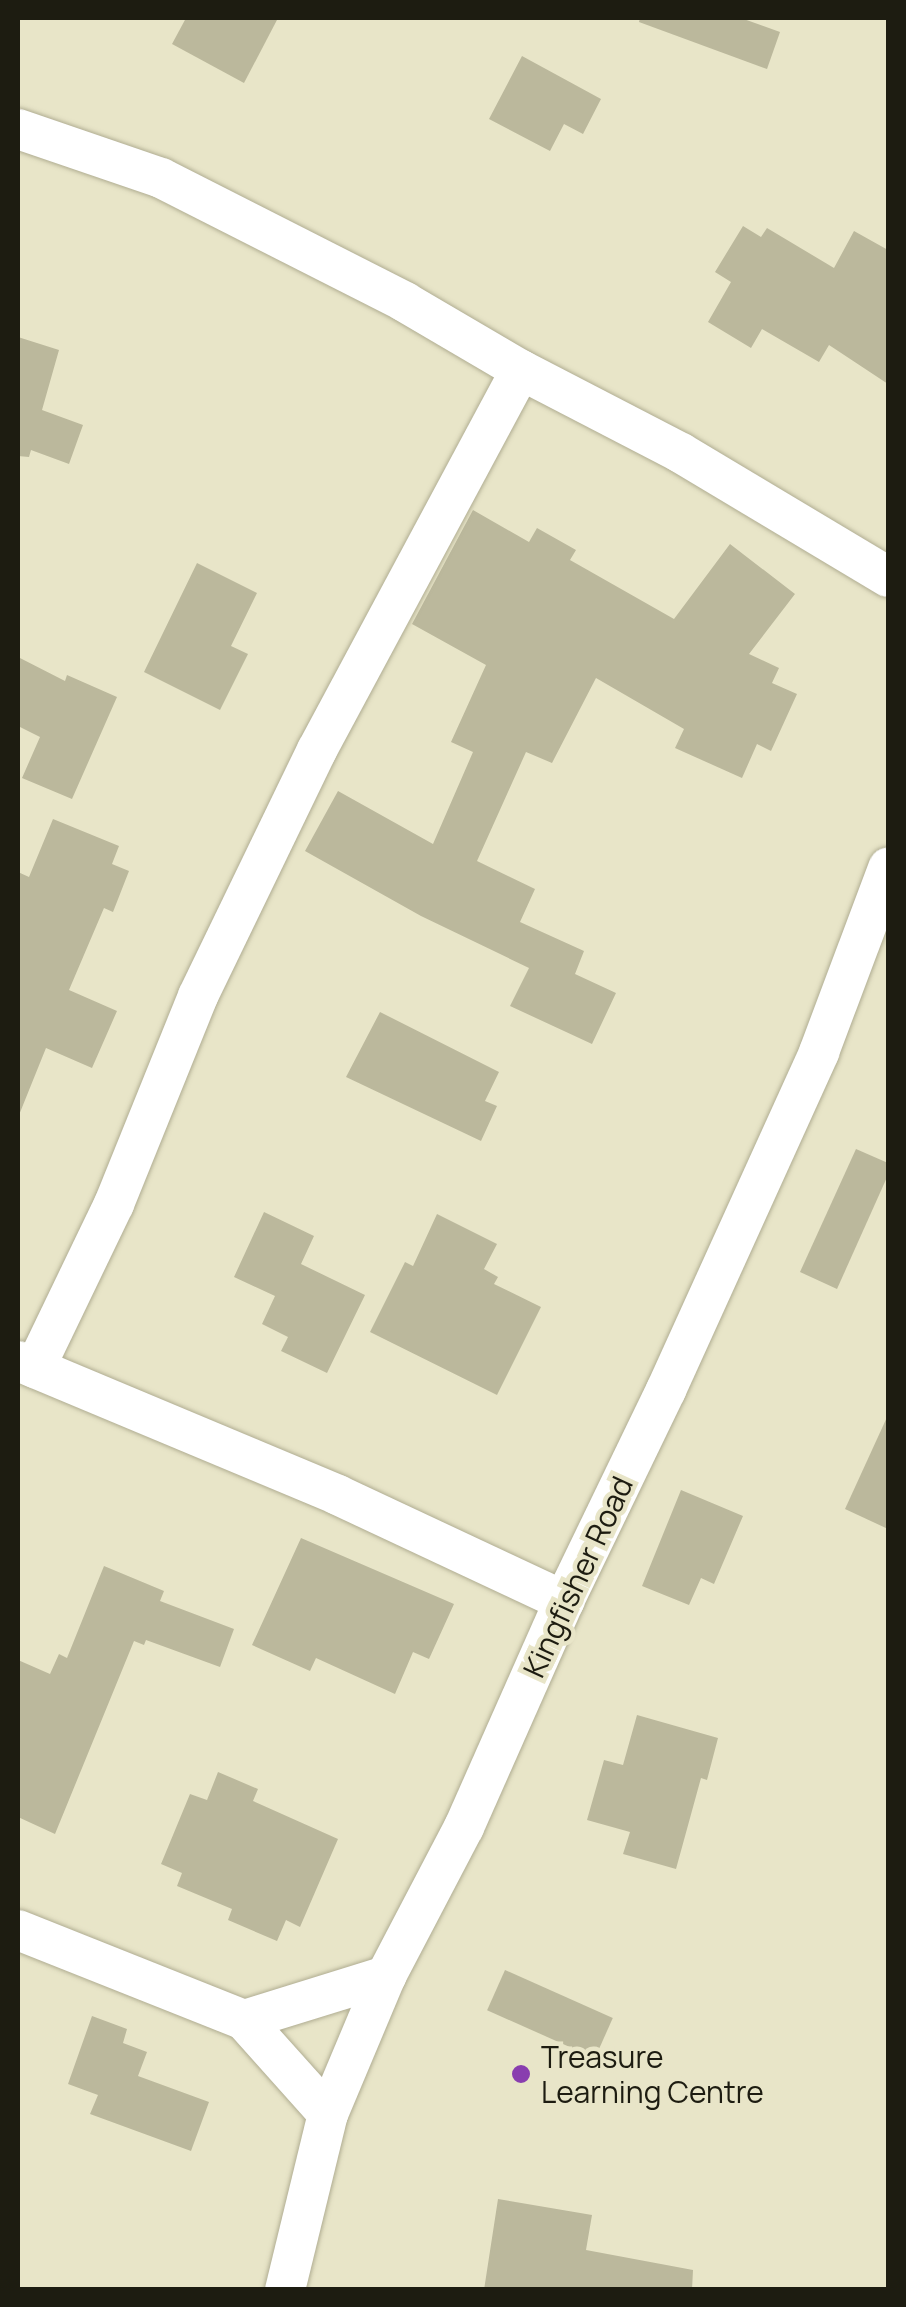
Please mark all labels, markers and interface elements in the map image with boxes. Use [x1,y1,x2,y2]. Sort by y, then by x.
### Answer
street label: Kingfisher Road [516,1471,640,1683]
place label: Treasure Learning Centre [541,2039,764,2110]
marker: Treasure Learning Centre [510,2063,532,2085]

